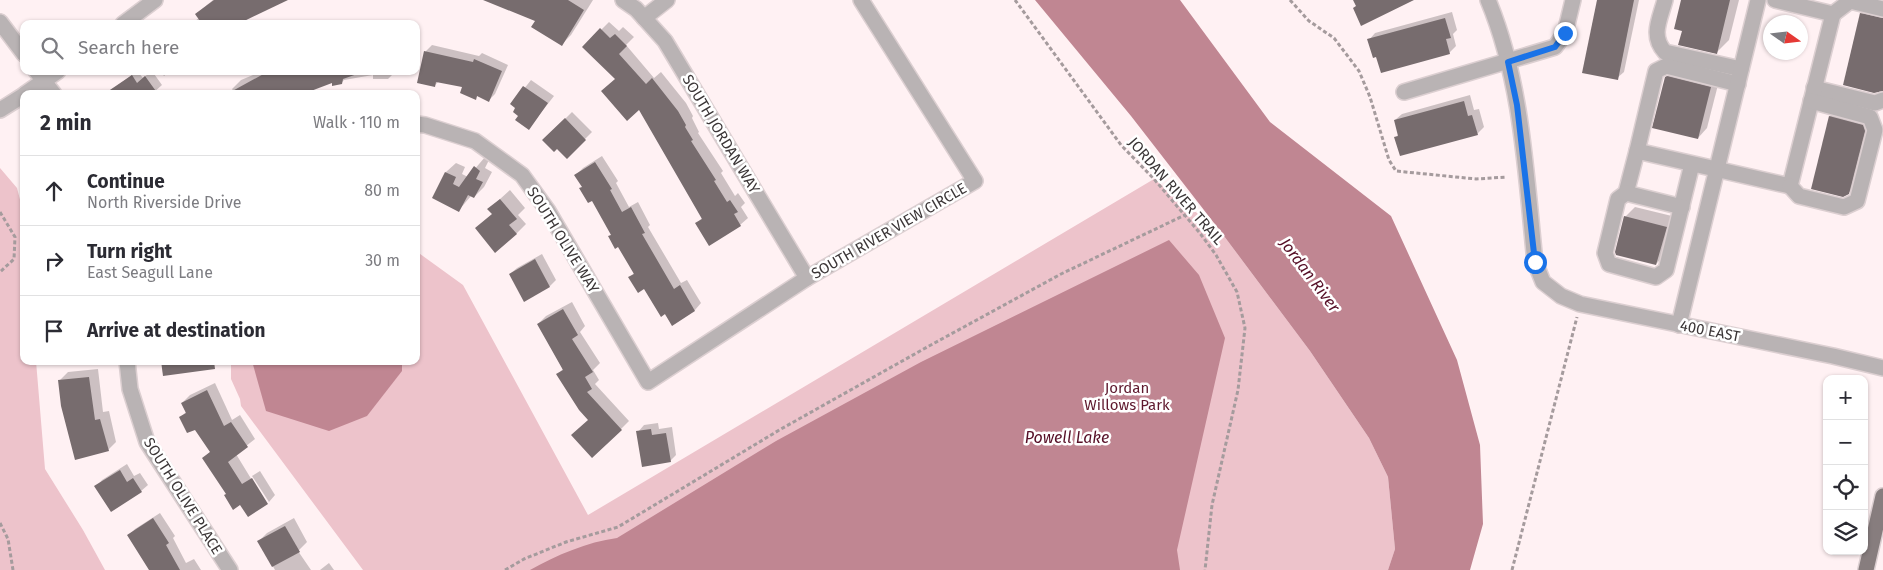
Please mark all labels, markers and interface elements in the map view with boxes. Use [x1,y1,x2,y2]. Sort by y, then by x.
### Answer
north arrow [1763,15,1808,60]
search box [20,20,420,75]
route end [1554,22,1577,45]
icon: search [38,34,66,62]
text: Search here [78,36,179,59]
street label: SOUTH JORDAN WAY [678,71,764,197]
text: 2 min [40,110,92,136]
text: Walk · 110 m [313,113,400,132]
street label: JORDAN RIVER TRAIL [1124,134,1228,249]
text: Continue [87,170,165,193]
icon: ahead [40,177,68,205]
street label: SOUTH RIVER VIEW CIRCLE [808,179,970,283]
text: 80 m [364,181,400,200]
street label: SOUTH OLIVE WAY [523,184,603,297]
text: North Riverside Drive [87,193,242,212]
water label: Jordan River [1275,233,1345,316]
text: Turn right [87,240,172,263]
icon: right [40,247,68,275]
text: 30 m [365,251,400,270]
route start [1524,251,1547,274]
text: East Seagull Lane [87,263,213,282]
street label: 400 EAST [1678,316,1742,346]
icon: arrive [40,317,68,345]
text: Arrive at destination [87,319,266,342]
map controls [1823,375,1868,555]
button: + [1823,375,1868,420]
park label: Jordan Willows Park [1084,379,1170,414]
button: − [1823,420,1868,465]
water label: Powell Lake [1025,428,1109,447]
street label: SOUTH OLIVE PLACE [140,434,226,558]
button: locate [1823,465,1868,510]
button: layers [1823,510,1868,555]

